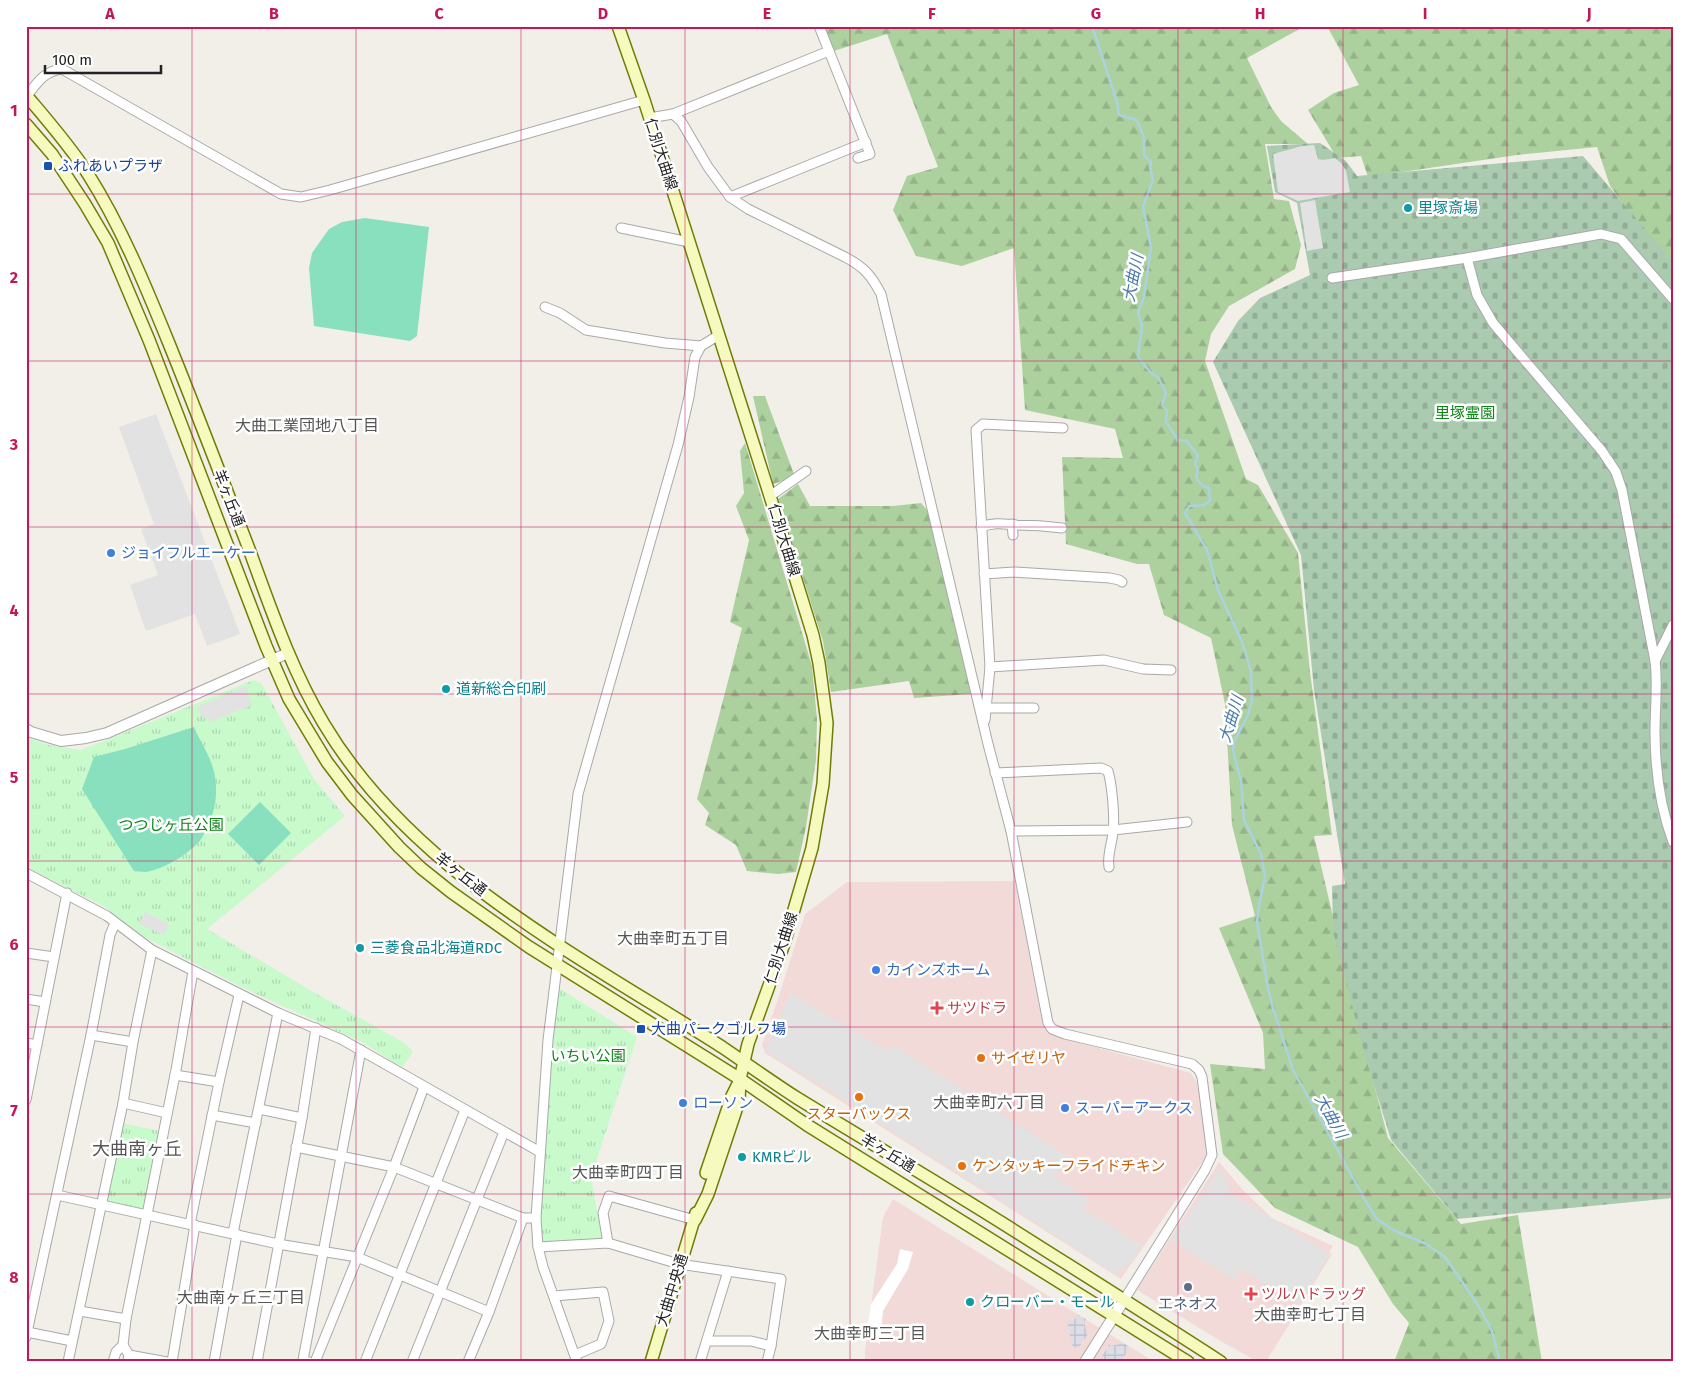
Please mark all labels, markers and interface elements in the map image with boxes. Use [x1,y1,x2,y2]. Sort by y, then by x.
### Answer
text: A [104,4,115,23]
text: B [269,4,279,23]
text: C [434,4,444,23]
text: D [598,4,608,23]
text: E [763,4,771,23]
text: F [928,4,936,23]
text: G [1091,4,1101,23]
text: H [1255,4,1265,23]
text: I [1423,4,1427,23]
text: J [1585,4,1592,23]
scale bar [45,42,161,74]
text: 100 m [52,51,92,69]
text: 1 [10,101,18,120]
street label: 仁別大曲線 [641,116,681,192]
place label: ふれあいプラザ [58,157,163,175]
marker: ふれあいプラザ [42,160,54,172]
place label: 里塚斎場 [1418,199,1478,217]
marker: 里塚斎場 [1402,202,1414,214]
water label: 大曲川 [1119,251,1147,303]
text: 2 [10,268,18,287]
park label: 里塚霊園 [1435,404,1495,422]
district label: 大曲工業団地八丁目 [235,416,379,435]
text: 3 [9,435,18,454]
street label: 羊ヶ丘通 [210,467,248,529]
street label: 仁別大曲線 [764,501,804,579]
place label: ジョイフルエーケー [121,544,256,562]
marker: ジョイフルエーケー [105,547,117,559]
text: 4 [9,601,19,620]
place label: 道新総合印刷 [456,680,546,698]
marker: 道新総合印刷 [440,683,452,695]
water label: 大曲川 [1215,691,1248,745]
text: 5 [10,768,19,787]
park label: つつじヶ丘公園 [118,816,224,834]
street label: 羊ヶ丘通 [432,848,490,900]
street label: 仁別大曲線 [761,910,801,986]
district label: 大曲幸町五丁目 [617,929,729,948]
text: 6 [9,935,19,954]
place label: 三菱食品北海道RDC [370,939,503,957]
marker: 三菱食品北海道RDC [354,942,366,954]
place label: カインズホーム [886,961,990,979]
marker: カインズホーム [870,964,882,976]
place label: サツドラ [947,999,1007,1017]
marker: サツドラ [931,1002,943,1014]
place label: 大曲パークゴルフ場 [651,1020,786,1038]
marker: 大曲パークゴルフ場 [635,1023,647,1035]
park label: いちい公園 [550,1047,626,1065]
place label: サイゼリヤ [991,1049,1066,1067]
marker: サイゼリヤ [975,1052,987,1064]
water label: 大曲川 [1311,1090,1352,1143]
marker: スターバックス [853,1091,865,1103]
district label: 大曲幸町六丁目 [933,1093,1045,1112]
place label: ローソン [693,1094,753,1112]
marker: ローソン [677,1097,689,1109]
place label: スーパーアークス [1075,1099,1193,1117]
text: 7 [10,1101,18,1120]
marker: スーパーアークス [1059,1102,1071,1114]
place label: スターバックス [807,1105,911,1123]
street label: 羊ヶ丘通 [858,1130,918,1176]
district label: 大曲南ヶ丘 [92,1138,182,1160]
place label: KMRビル [752,1148,812,1166]
marker: KMRビル [736,1151,748,1163]
place label: ケンタッキーフライドチキン [972,1157,1165,1175]
marker: ケンタッキーフライドチキン [956,1160,968,1172]
district label: 大曲幸町四丁目 [572,1163,684,1182]
street label: 大曲中央通 [652,1251,692,1329]
text: 8 [9,1268,19,1287]
marker: エネオス [1182,1281,1194,1293]
place label: ツルハドラッグ [1261,1285,1366,1303]
district label: 大曲南ヶ丘三丁目 [177,1288,305,1307]
marker: ツルハドラッグ [1245,1288,1257,1300]
place label: クローバー・モール [980,1293,1115,1311]
place label: エネオス [1158,1295,1218,1313]
marker: クローバー・モール [964,1296,976,1308]
district label: 大曲幸町七丁目 [1254,1305,1366,1324]
district label: 大曲幸町三丁目 [814,1324,926,1343]

